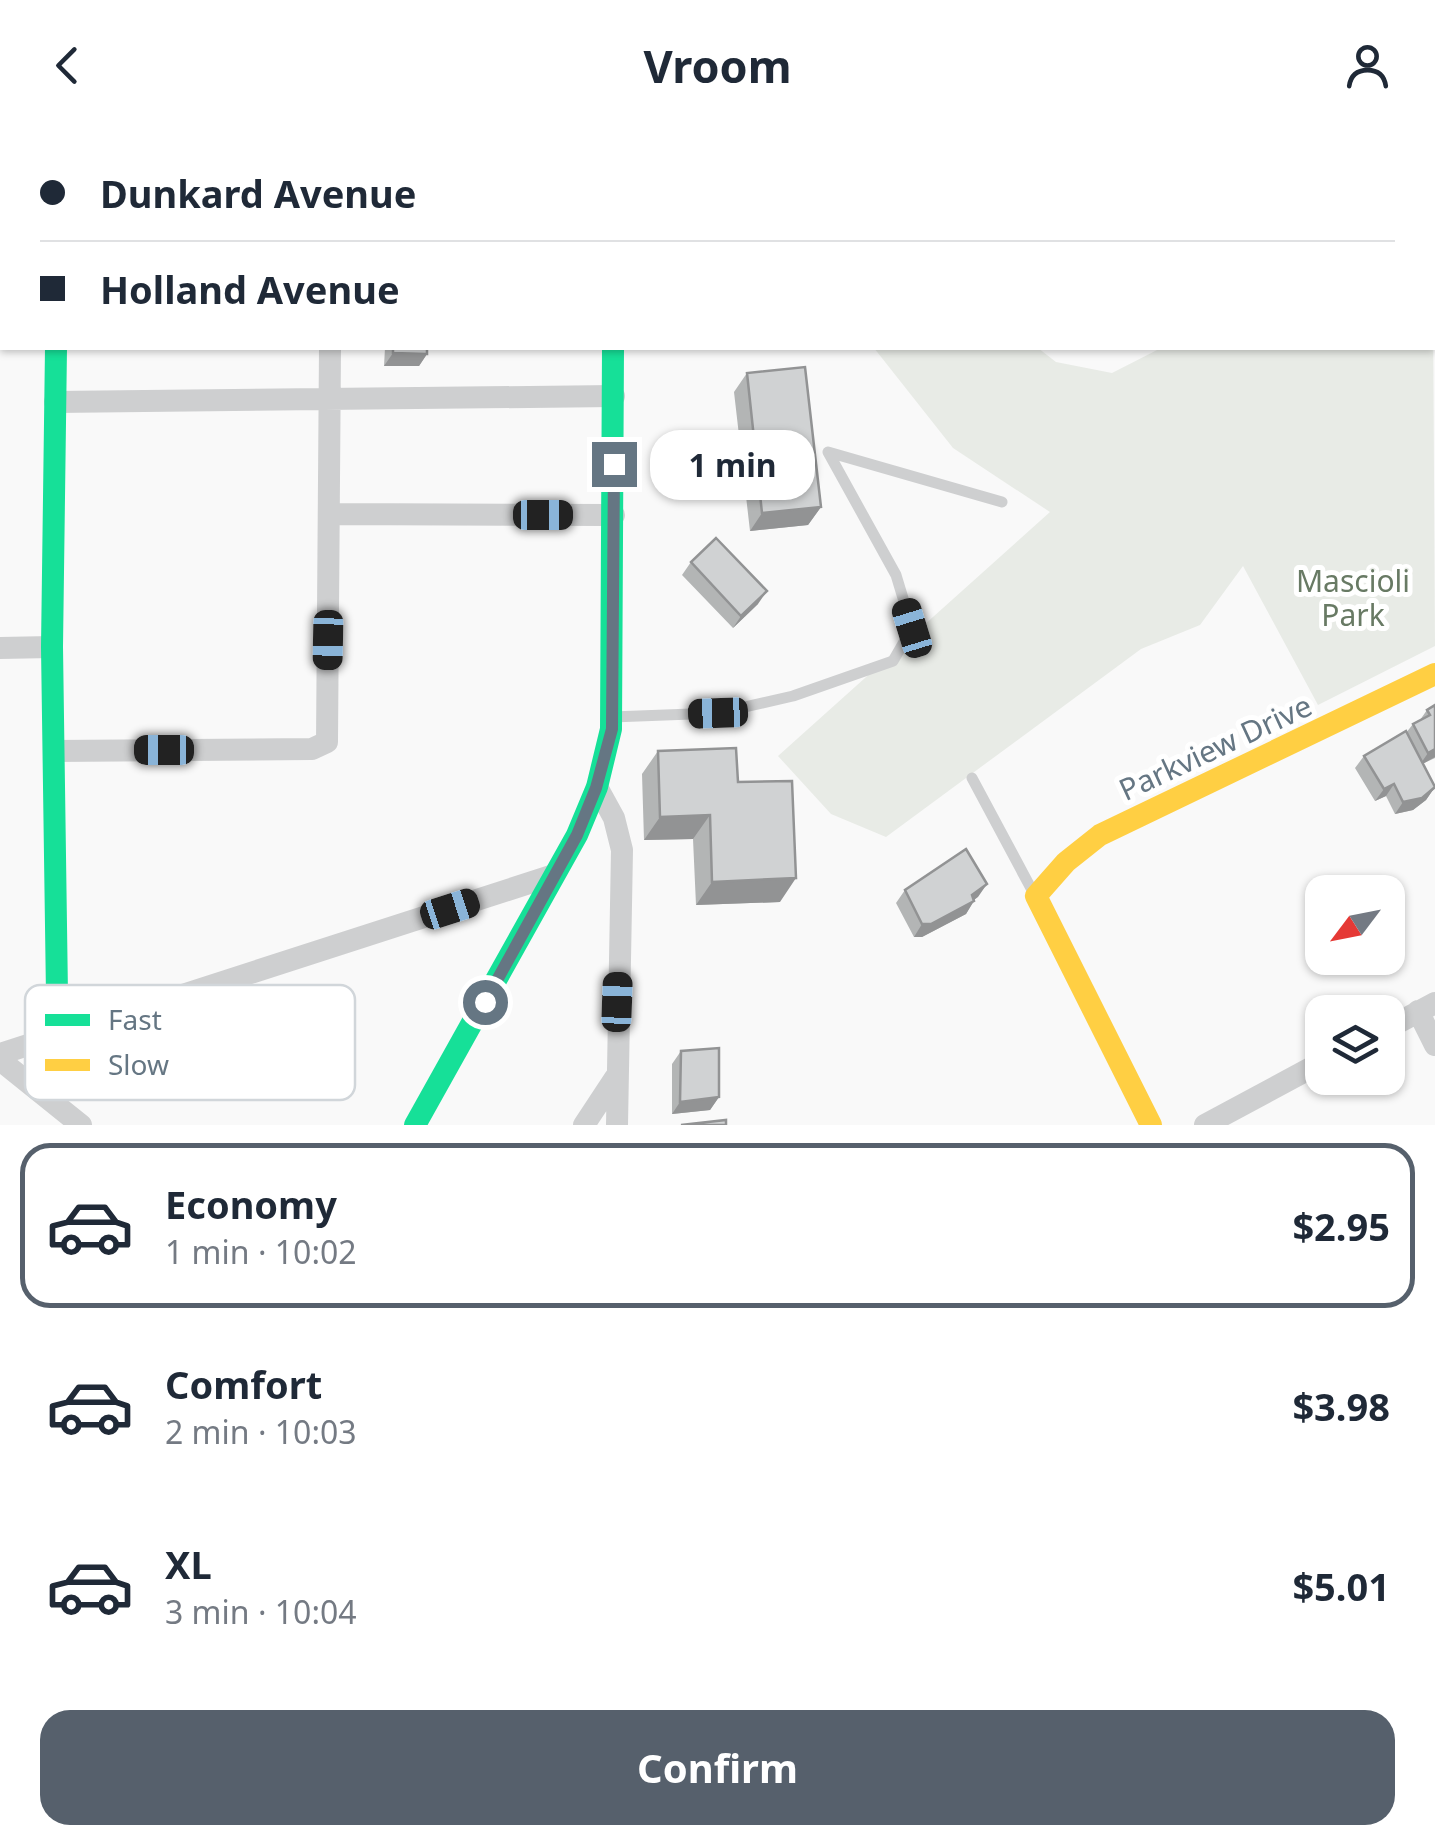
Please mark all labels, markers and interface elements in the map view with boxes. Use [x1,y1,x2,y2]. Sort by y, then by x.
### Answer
text: Vroom [643,35,792,96]
icon: back [40,38,95,93]
icon: person [1340,38,1395,93]
text: Dunkard Avenue [100,167,416,219]
text: Holland Avenue [100,263,400,315]
callout: 1 min [649,429,814,499]
route end [592,442,637,487]
text: 1 min [688,443,777,486]
car [513,500,573,530]
park label: Mascioli Park [1296,560,1410,635]
car [889,595,935,661]
car [312,610,344,670]
street label: Parkview Drive [1112,684,1318,810]
car [687,697,749,729]
car [134,735,194,765]
north arrow [1305,875,1405,975]
map controls [1305,875,1405,1095]
car [417,885,483,933]
car [601,971,633,1033]
route start [463,980,508,1025]
legend [25,985,355,1100]
button: layers [1305,995,1405,1095]
text: Fast [108,1000,162,1038]
text: Slow [108,1045,169,1083]
text: Economy [165,1178,337,1230]
icon: car [45,1181,135,1271]
text: $2.95 [1292,1200,1390,1252]
text: 1 min · 10:02 [165,1230,357,1273]
text: Comfort [165,1358,322,1410]
icon: car [45,1361,135,1451]
text: $3.98 [1292,1380,1390,1432]
text: 2 min · 10:03 [165,1410,357,1453]
text: XL [165,1538,212,1590]
icon: car [45,1541,135,1631]
text: $5.01 [1292,1560,1390,1612]
text: 3 min · 10:04 [165,1590,357,1633]
button: Confirm [40,1710,1395,1825]

